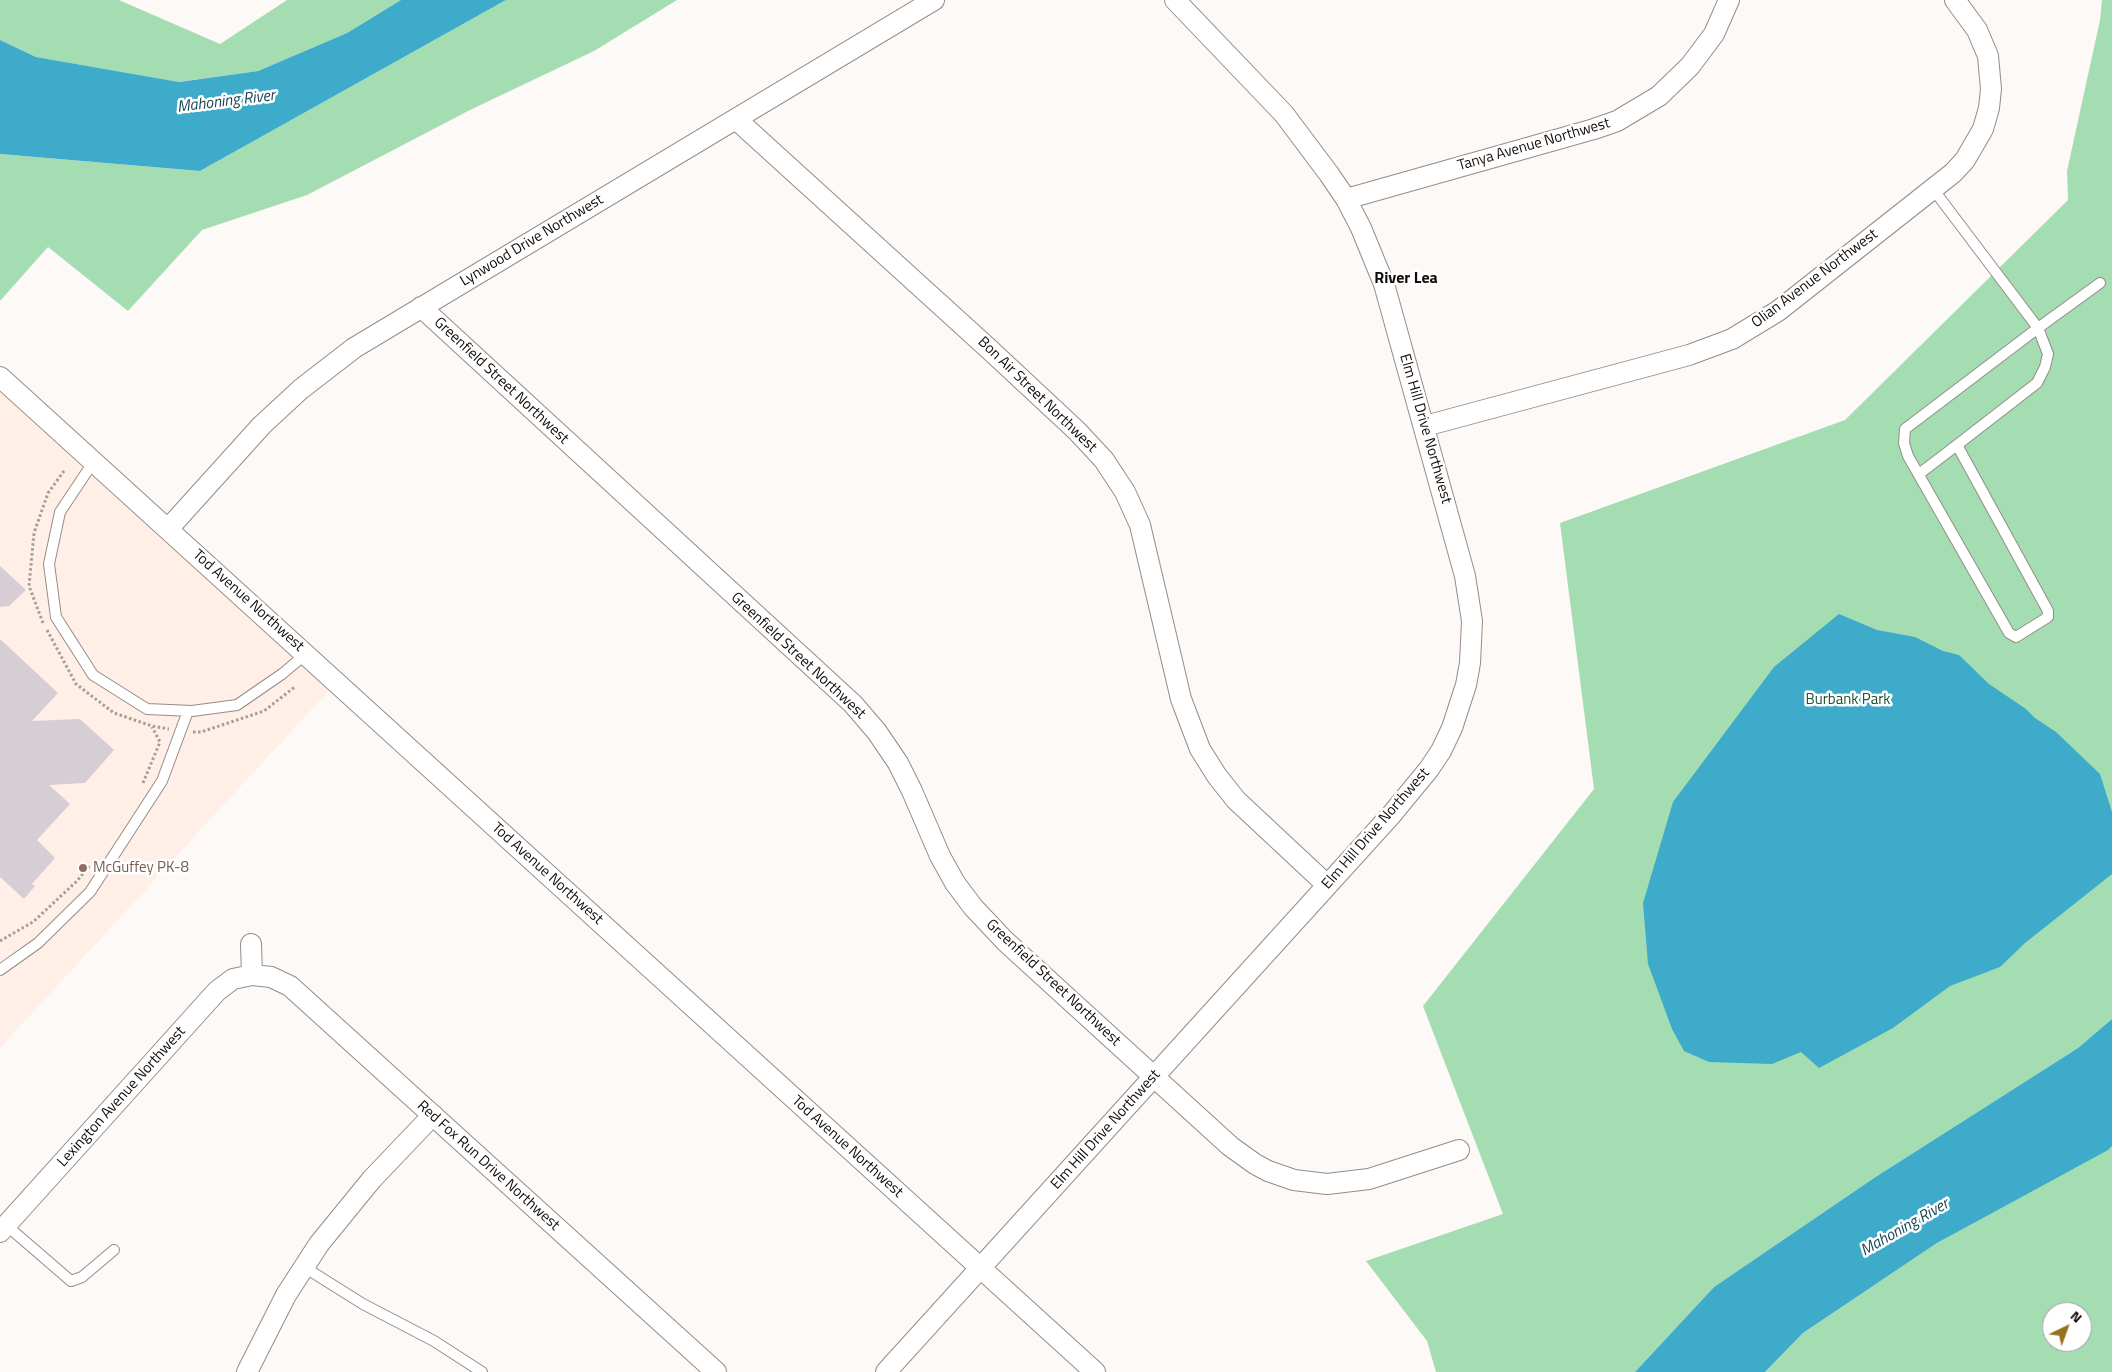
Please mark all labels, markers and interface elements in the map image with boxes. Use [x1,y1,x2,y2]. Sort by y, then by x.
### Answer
water label: Mahoning River [176,86,276,118]
street label: Tanya Avenue Northwest [1456,115,1612,175]
street label: Lynwood Drive Northwest [457,191,607,291]
street label: Olian Avenue Northwest [1748,226,1882,332]
district label: River Lea [1374,269,1438,289]
street label: Greenfield Street Northwest [430,314,572,448]
street label: Bon Air Street Northwest [974,333,1100,457]
street label: Elm Hill Drive Northwest [1395,352,1455,506]
street label: Tod Avenue Northwest [189,546,307,656]
street label: Greenfield Street Northwest [727,589,869,723]
park label: Burbank Park [1805,691,1891,709]
street label: Elm Hill Drive Northwest [1318,765,1434,893]
street label: Tod Avenue Northwest [488,819,606,929]
place label: McGuffey PK-8 [93,859,189,877]
marker: McGuffey PK-8 [77,862,89,874]
street label: Greenfield Street Northwest [982,916,1124,1050]
street label: Lexington Avenue Northwest [54,1023,190,1171]
street label: Elm Hill Drive Northwest [1047,1066,1165,1194]
street label: Tod Avenue Northwest [788,1092,906,1202]
street label: Red Fox Run Drive Northwest [413,1097,563,1235]
water label: Mahoning River [1858,1195,1952,1261]
north arrow [2042,1302,2092,1352]
text: N [2066,1305,2087,1327]

